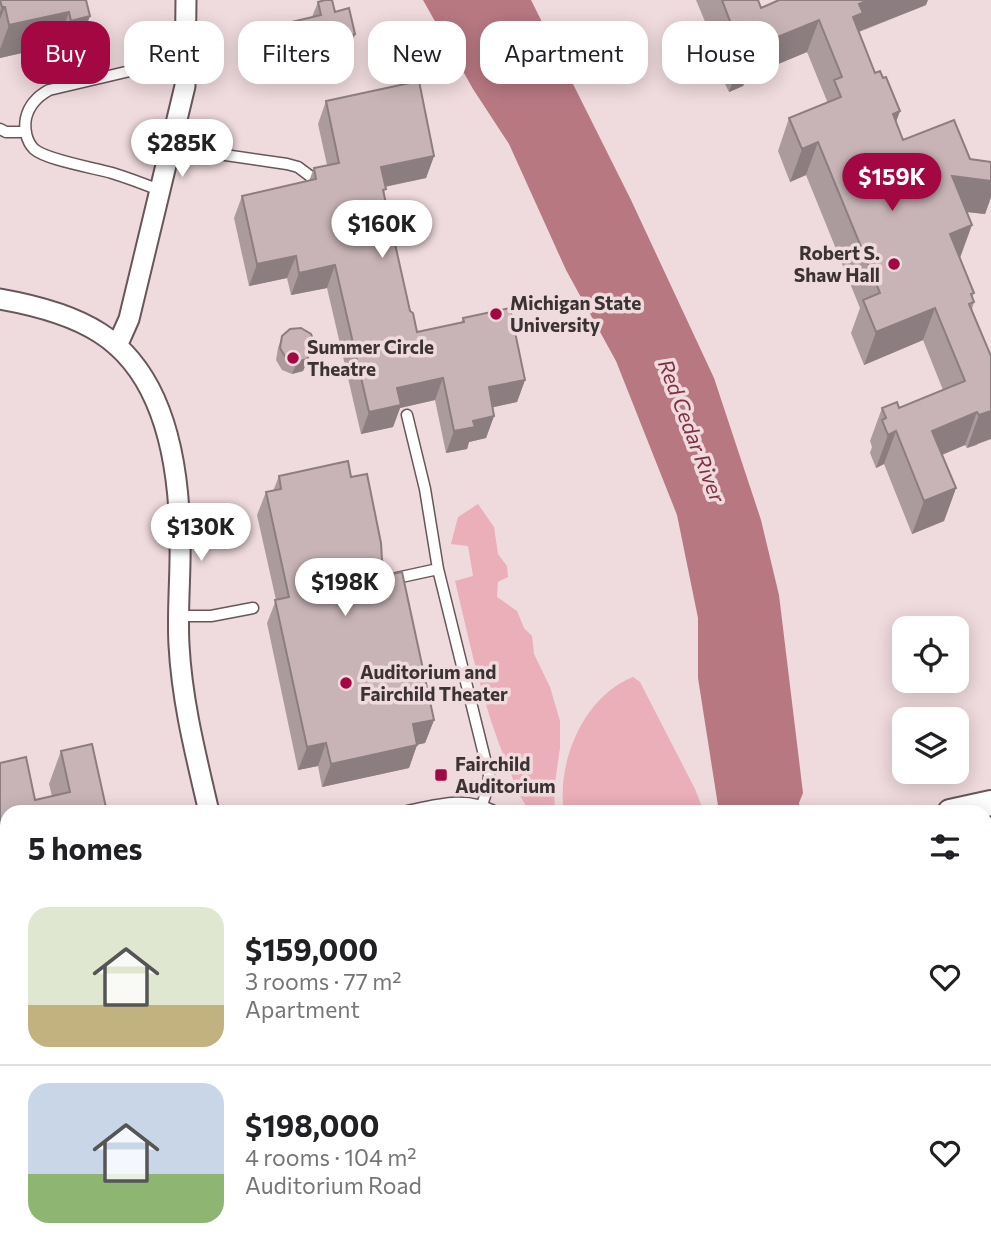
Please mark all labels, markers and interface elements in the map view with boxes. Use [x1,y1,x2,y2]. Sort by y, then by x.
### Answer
chip: Buy [21,21,110,84]
chip: Rent [124,21,224,84]
chip: Filters [238,21,354,84]
chip: New [368,21,466,84]
chip: Apartment [480,21,648,84]
chip: House [662,21,779,84]
pin: $285K [133,120,231,179]
text: $285K [147,128,217,156]
pin: $159K [843,154,941,213]
text: $159K [858,162,926,190]
pin: $160K [333,201,431,260]
text: $160K [347,209,417,237]
place label: Robert S. Shaw Hall [794,241,880,286]
marker: Robert S. Shaw Hall [886,256,902,272]
place label: Michigan State University [510,291,641,336]
marker: Michigan State University [488,306,504,322]
place label: Summer Circle Theatre [307,335,434,380]
marker: Summer Circle Theatre [285,350,301,366]
water label: Red Cedar River [654,355,731,506]
pin: $130K [152,504,250,563]
text: $130K [167,512,235,540]
pin: $198K [296,558,394,618]
text: $198K [311,567,379,595]
map controls [892,616,969,784]
button: locate [892,616,969,693]
place label: Auditorium and Fairchild Theater [360,660,508,705]
marker: Auditorium and Fairchild Theater [338,675,354,691]
button: layers [892,707,969,784]
place label: Fairchild Auditorium [455,752,556,797]
marker: Fairchild Auditorium [433,767,449,783]
icon: filters [926,828,964,866]
text: 5 homes [28,829,142,866]
text: $159,000 [245,930,378,967]
icon: home [84,935,168,1019]
icon: heart [926,958,964,996]
text: 3 rooms · 77 m² [245,967,402,995]
text: Apartment [245,995,360,1023]
text: $198,000 [245,1106,379,1143]
icon: home [84,1111,168,1195]
icon: heart [926,1134,964,1172]
text: 4 rooms · 104 m² [245,1143,417,1171]
text: Auditorium Road [245,1171,422,1199]

